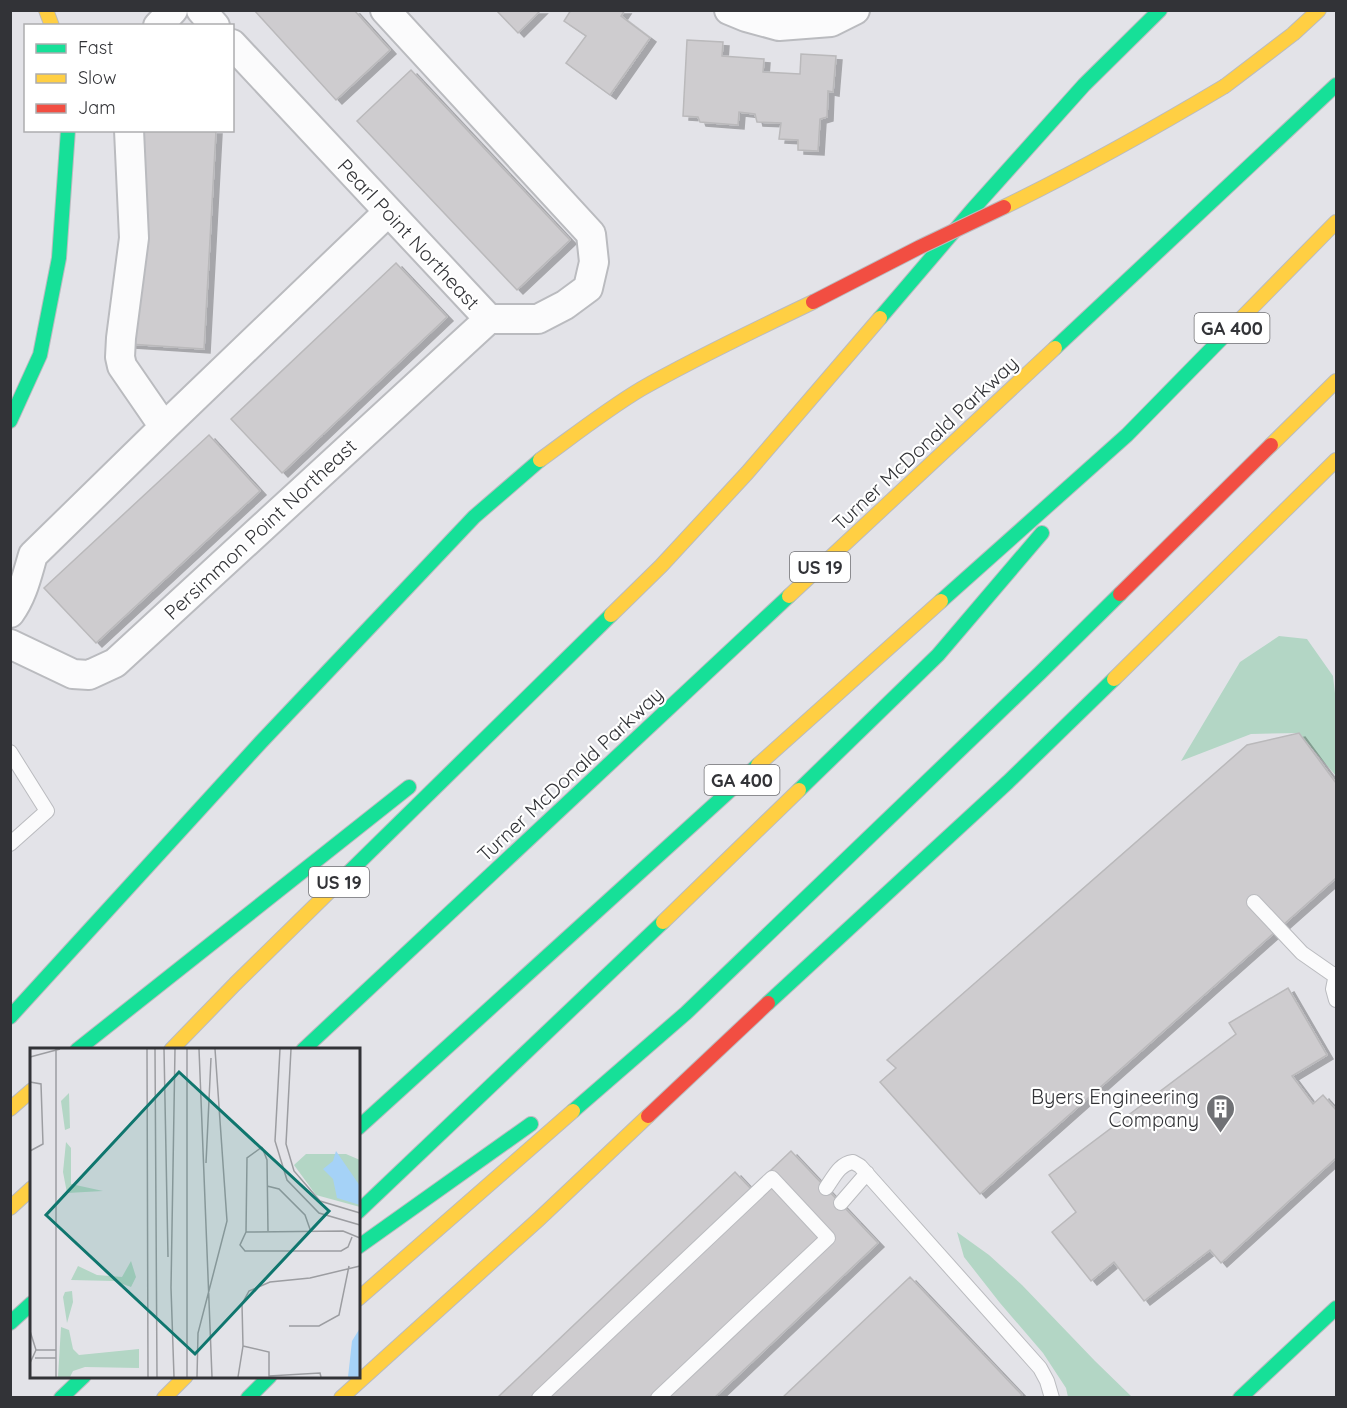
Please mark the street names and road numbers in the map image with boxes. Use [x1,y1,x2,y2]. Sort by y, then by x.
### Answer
street label: Pearl Point Northeast [333,153,485,315]
road number: GA 400 [1194,313,1270,343]
street label: Turner McDonald Parkway [827,350,1023,536]
street label: Persimmon Point Northeast [159,433,362,625]
road number: US 19 [790,552,850,582]
street label: Turner McDonald Parkway [472,681,668,867]
road number: GA 400 [704,765,780,795]
road number: US 19 [309,867,369,897]

